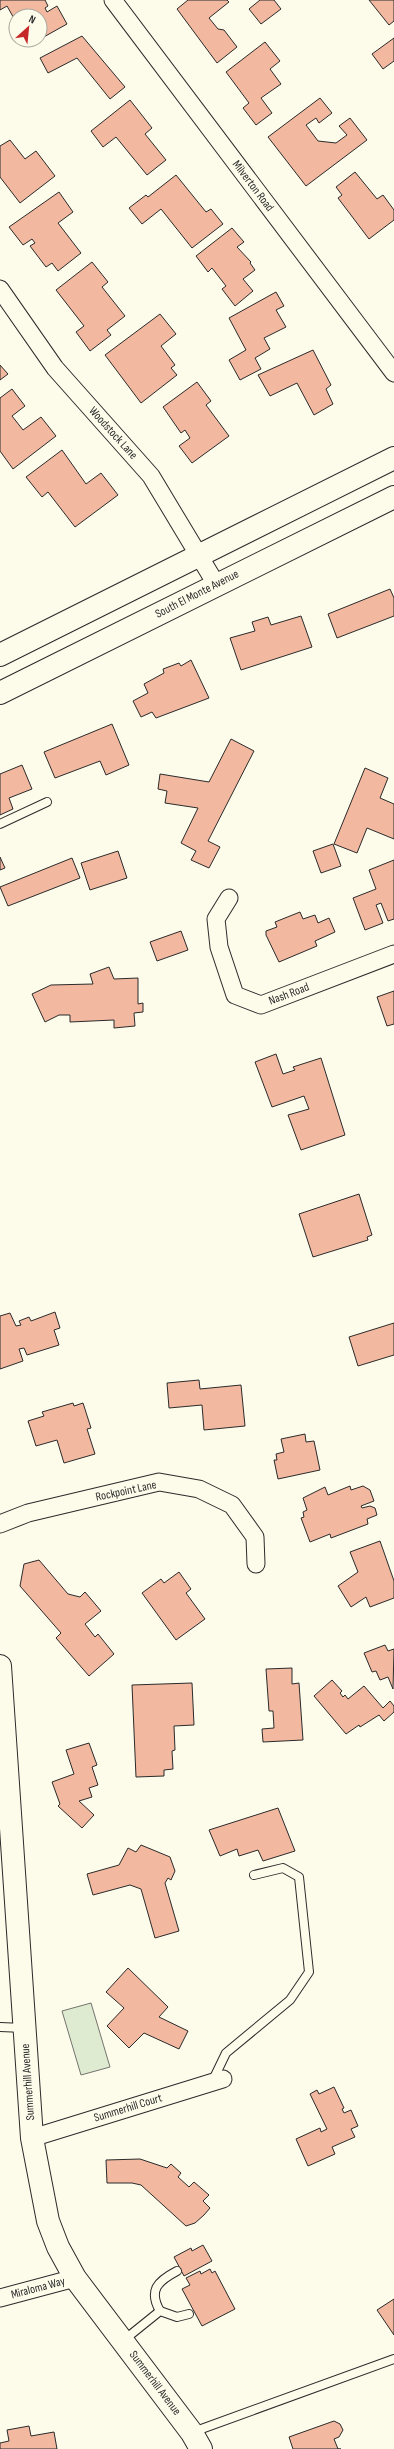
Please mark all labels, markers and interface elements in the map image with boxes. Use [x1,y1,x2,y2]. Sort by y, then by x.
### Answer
north arrow [8,8,48,48]
text: N [27,12,38,27]
street label: Milverton Road [229,157,277,215]
street label: Woodstock Lane [85,404,141,463]
street label: South El Monte Avenue [153,566,241,622]
street label: Nash Road [267,979,311,1009]
street label: Rockpoint Lane [94,1477,158,1505]
street label: Summerhill Avenue [18,2043,38,2121]
street label: Summerhill Court [92,2090,164,2125]
street label: Miraloma Way [9,2274,67,2302]
street label: Summerhill Avenue [126,2348,184,2418]

